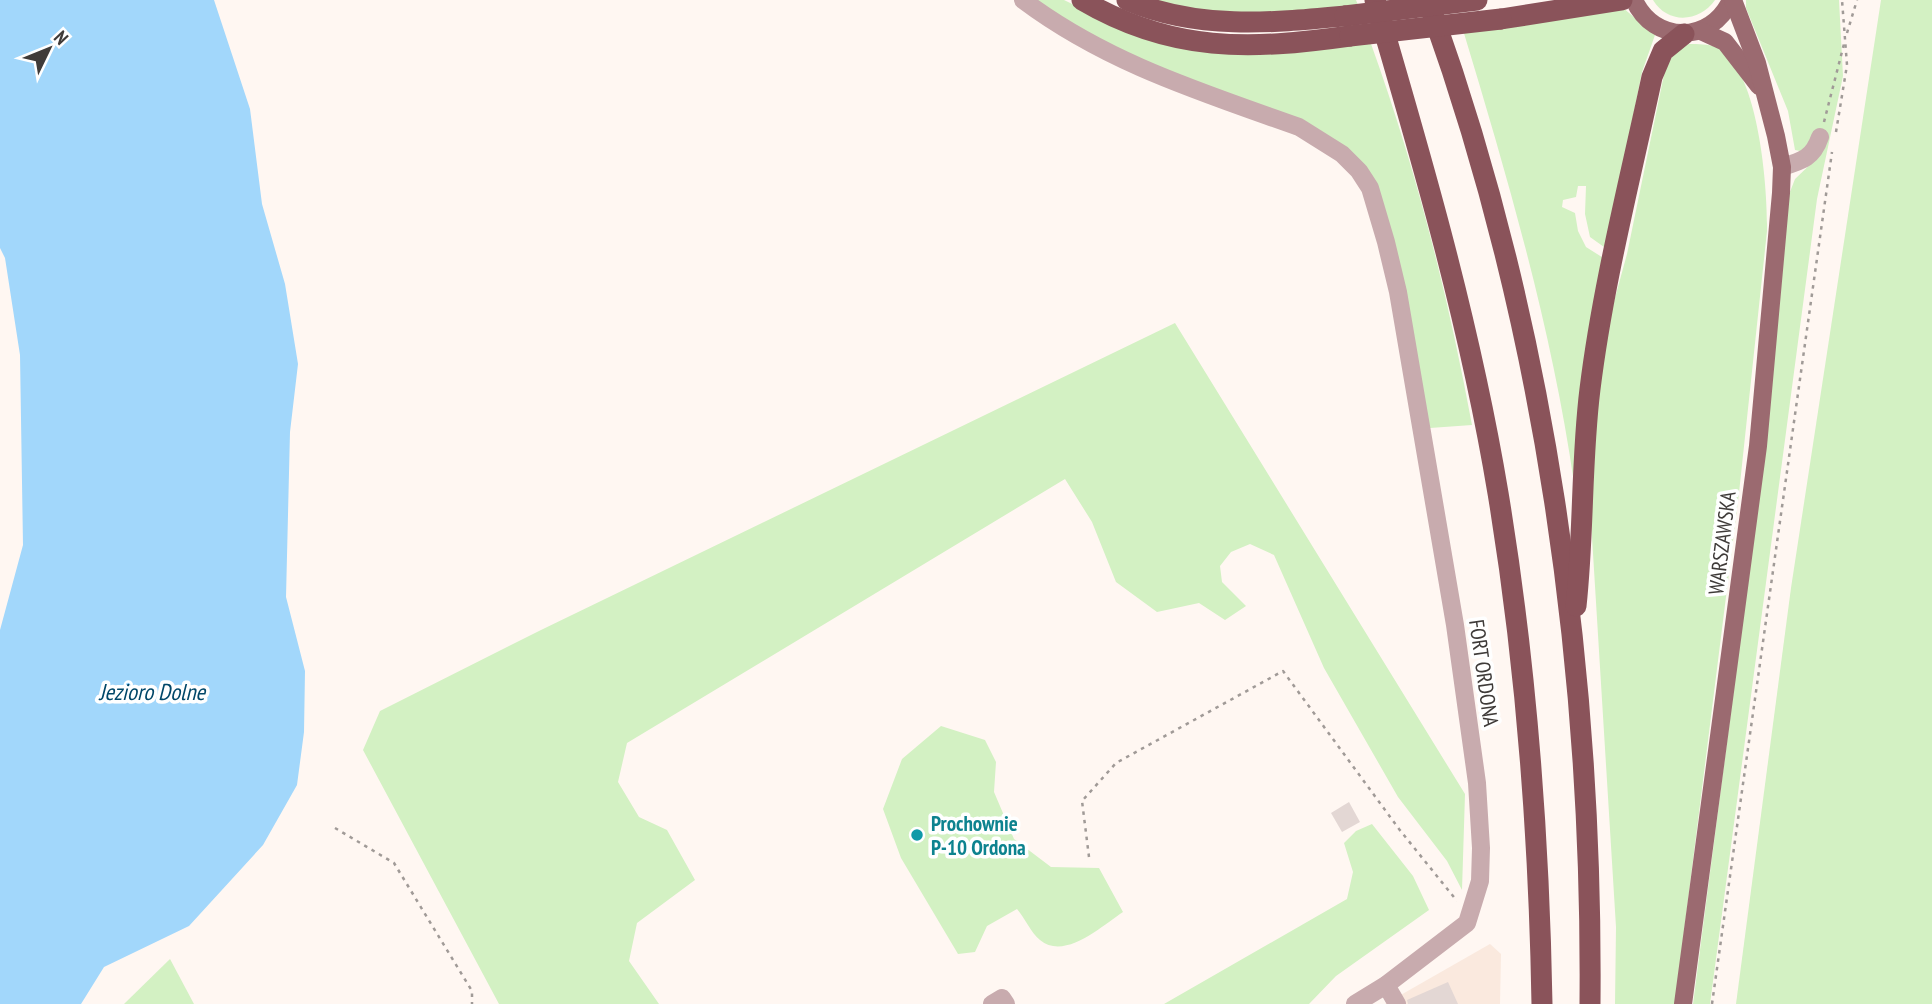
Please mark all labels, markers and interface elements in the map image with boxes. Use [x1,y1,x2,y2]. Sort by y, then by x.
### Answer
north arrow [14,14,84,84]
text: N [49,25,74,49]
street label: WARSZAWSKA [1702,490,1742,596]
street label: FORT ORDONA [1463,618,1505,728]
water label: Jezioro Dolne [98,677,207,706]
place label: Prochownie P-10 Ordona [931,810,1026,861]
marker: Prochownie P-10 Ordona [909,827,925,843]

